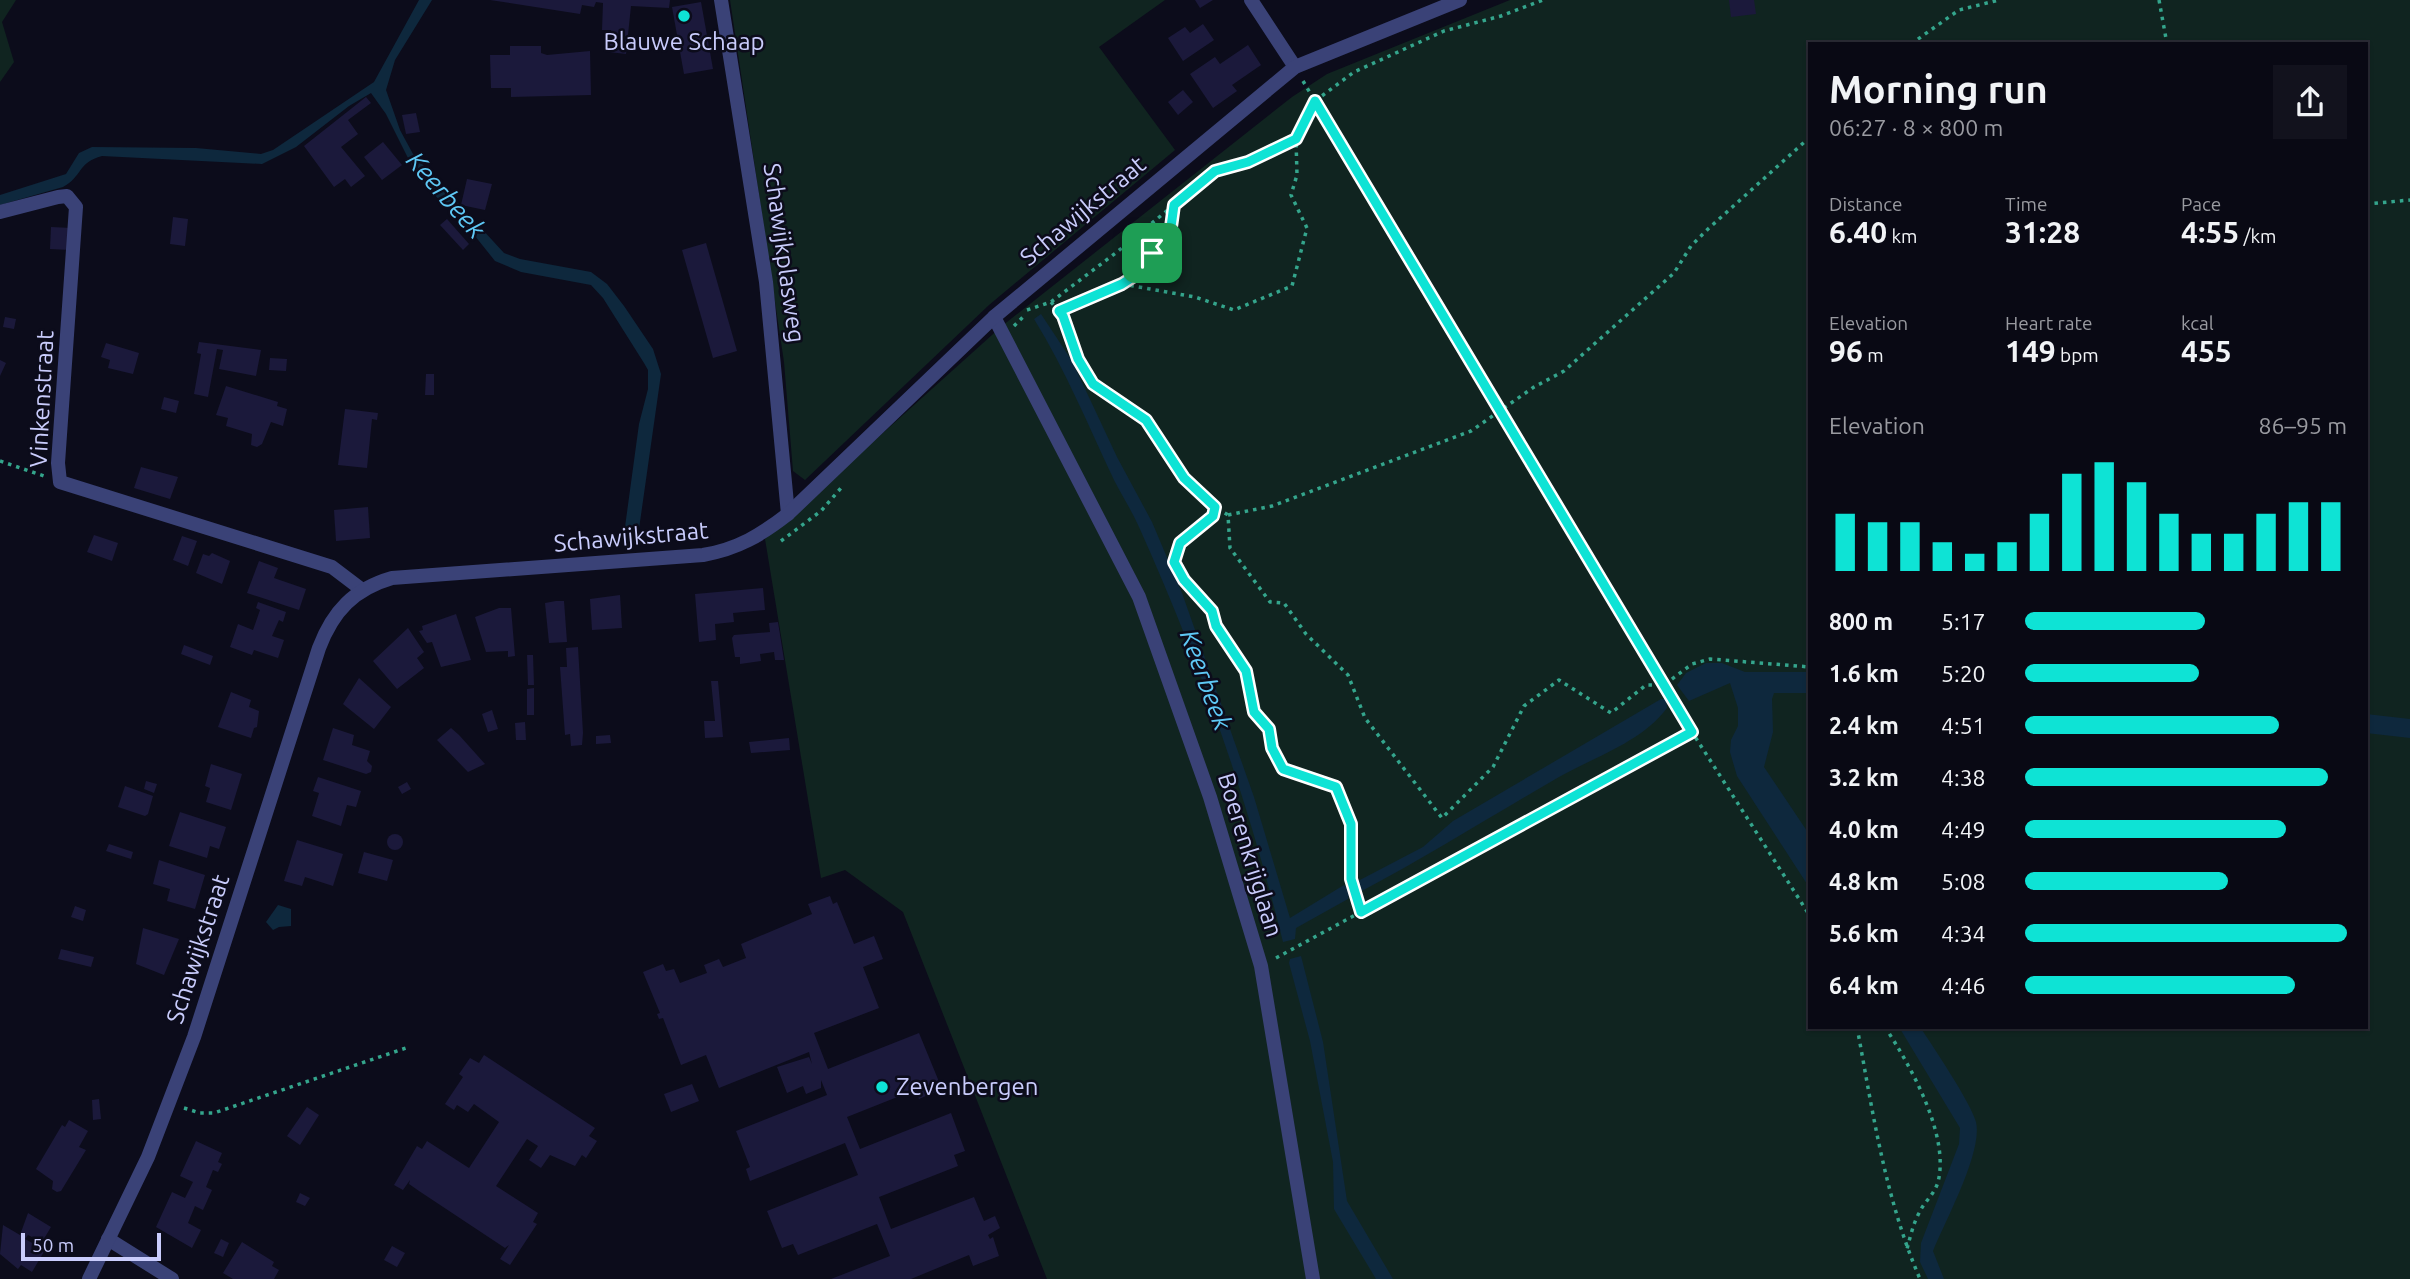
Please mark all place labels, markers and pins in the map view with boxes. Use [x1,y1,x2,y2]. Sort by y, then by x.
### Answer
marker: Blauwe Schaap [676,8,692,24]
place label: Blauwe Schaap [603,28,765,55]
pin [1122,223,1182,283]
place label: Zevenbergen [896,1073,1039,1100]
marker: Zevenbergen [874,1079,890,1095]

